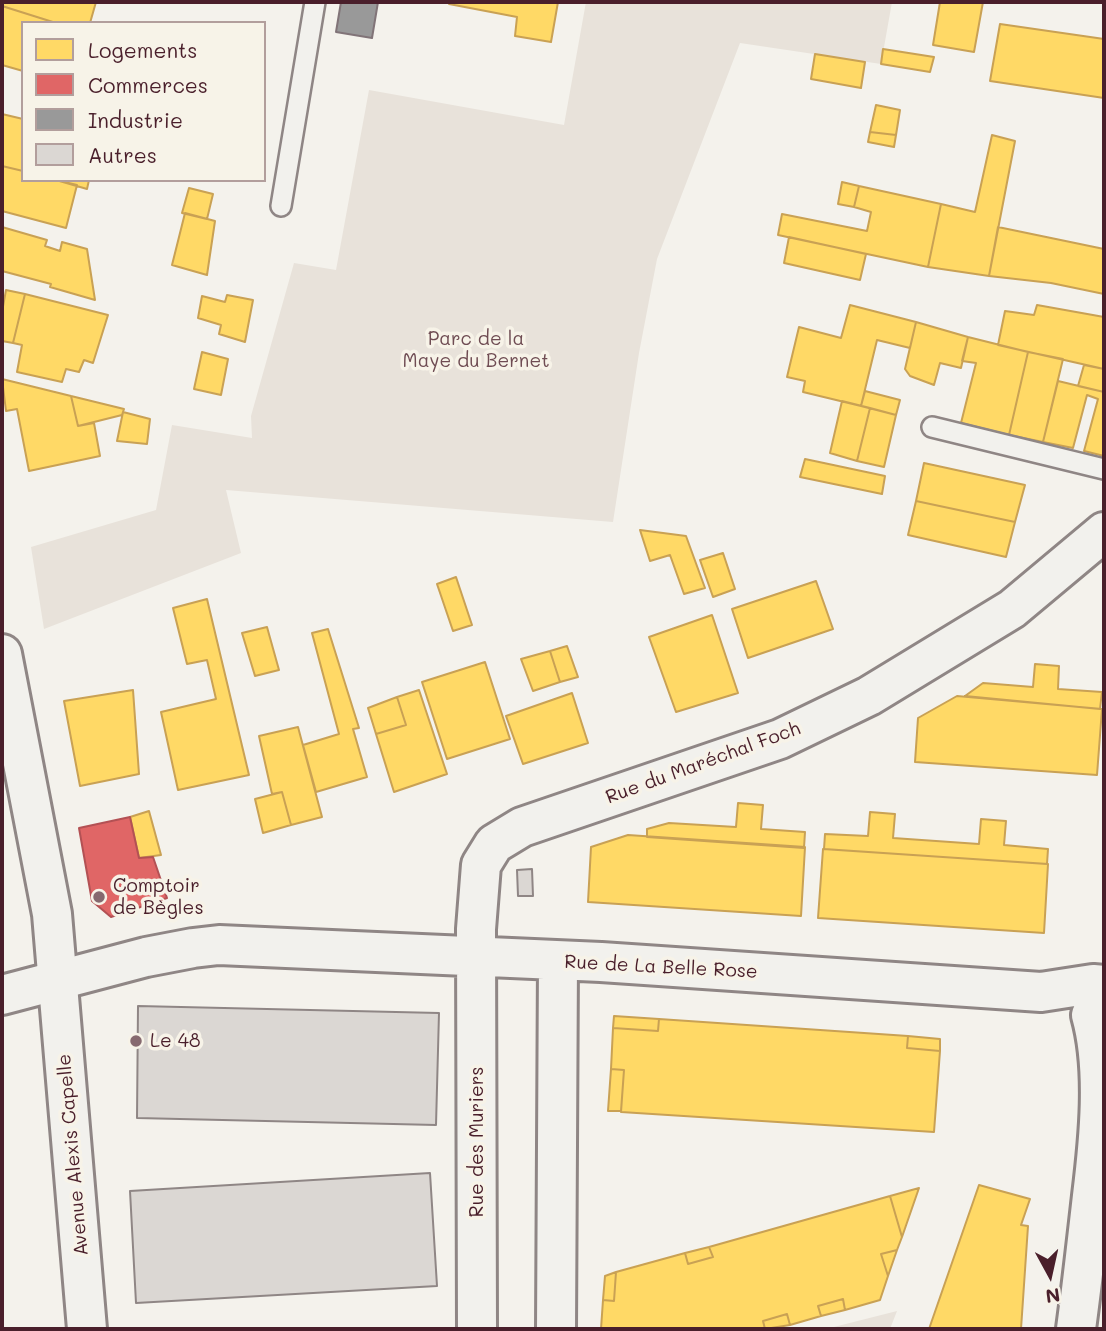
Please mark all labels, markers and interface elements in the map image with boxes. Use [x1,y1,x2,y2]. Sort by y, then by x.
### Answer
legend [21,21,266,182]
text: Logements [88,36,198,63]
text: Commerces [88,71,208,98]
text: Industrie [88,106,183,133]
text: Autres [88,141,157,168]
park label: Parc de la Maye du Bernet [402,328,550,372]
street label: Rue du Maréchal Foch [603,717,803,809]
place label: Comptoir de Bègles [113,875,204,919]
marker: Comptoir de Bègles [91,889,107,905]
street label: Rue de La Belle Rose [564,951,758,983]
place label: Le 48 [150,1030,200,1052]
marker: Le 48 [128,1033,144,1049]
street label: Avenue Alexis Capelle [53,1053,93,1257]
street label: Rue des Muriers [466,1067,488,1217]
north arrow [1015,1240,1085,1310]
text: N [1044,1283,1062,1310]

